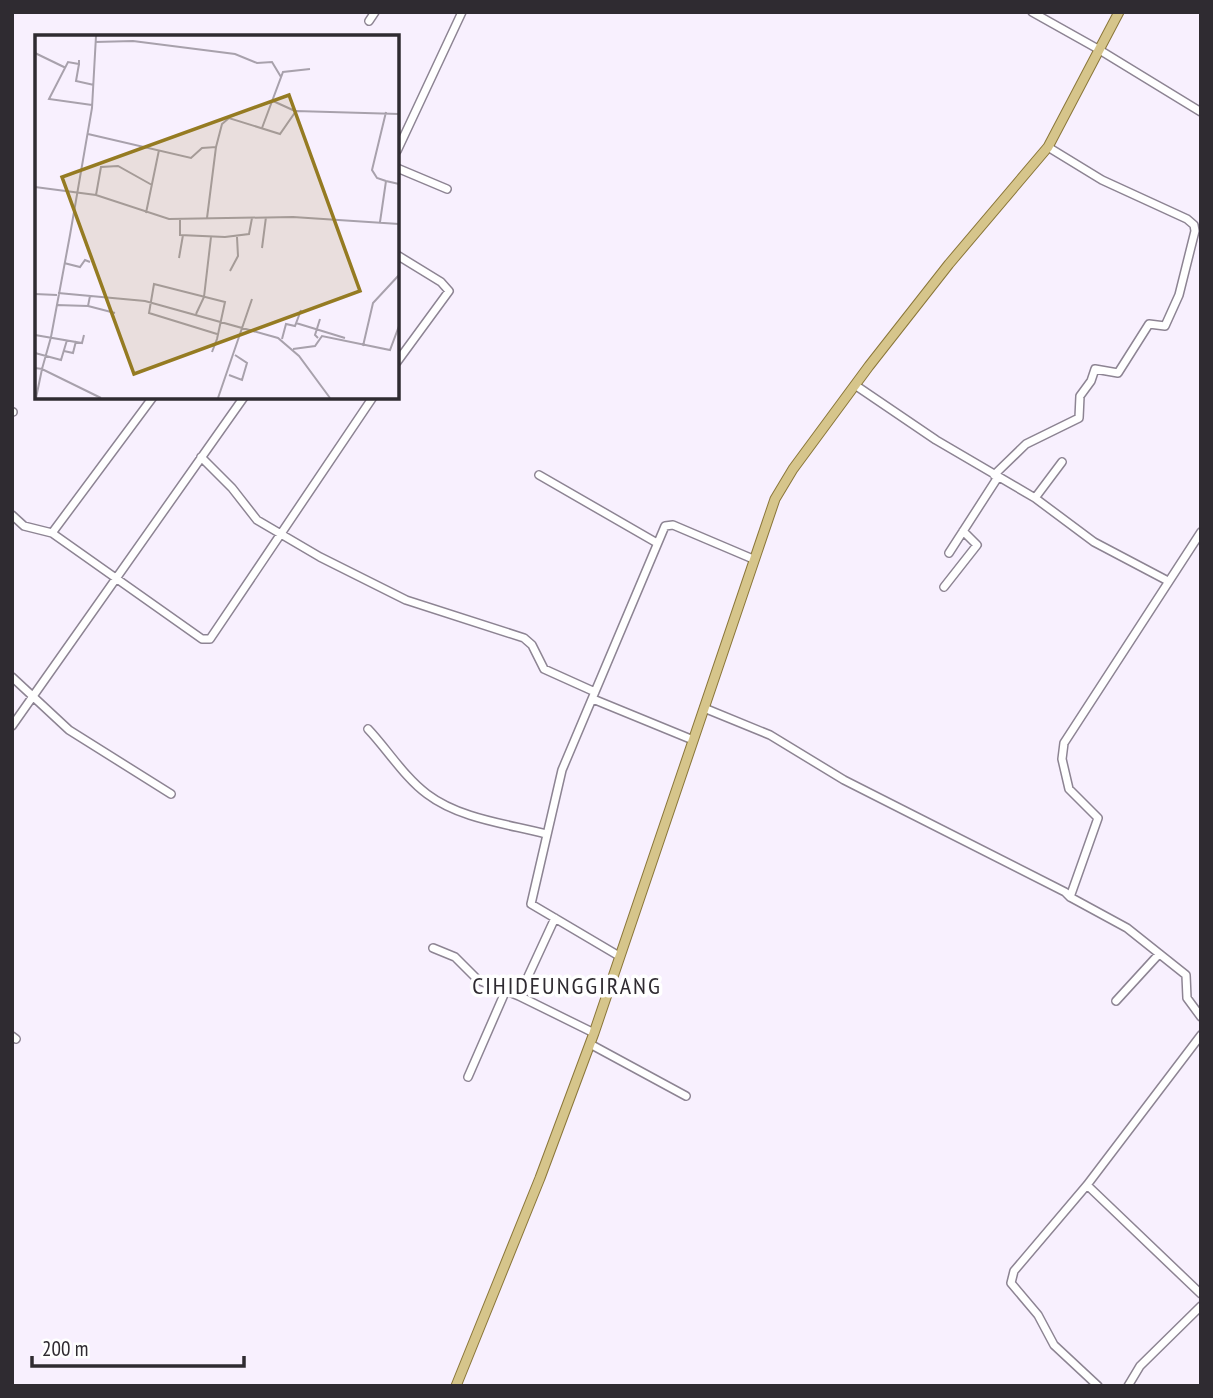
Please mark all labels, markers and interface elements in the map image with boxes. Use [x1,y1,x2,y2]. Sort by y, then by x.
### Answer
inset map [35,35,399,399]
district label: CIHIDEUNGGIRANG [472,970,662,1001]
scale bar [32,1324,243,1368]
text: 200 m [42,1335,88,1362]

